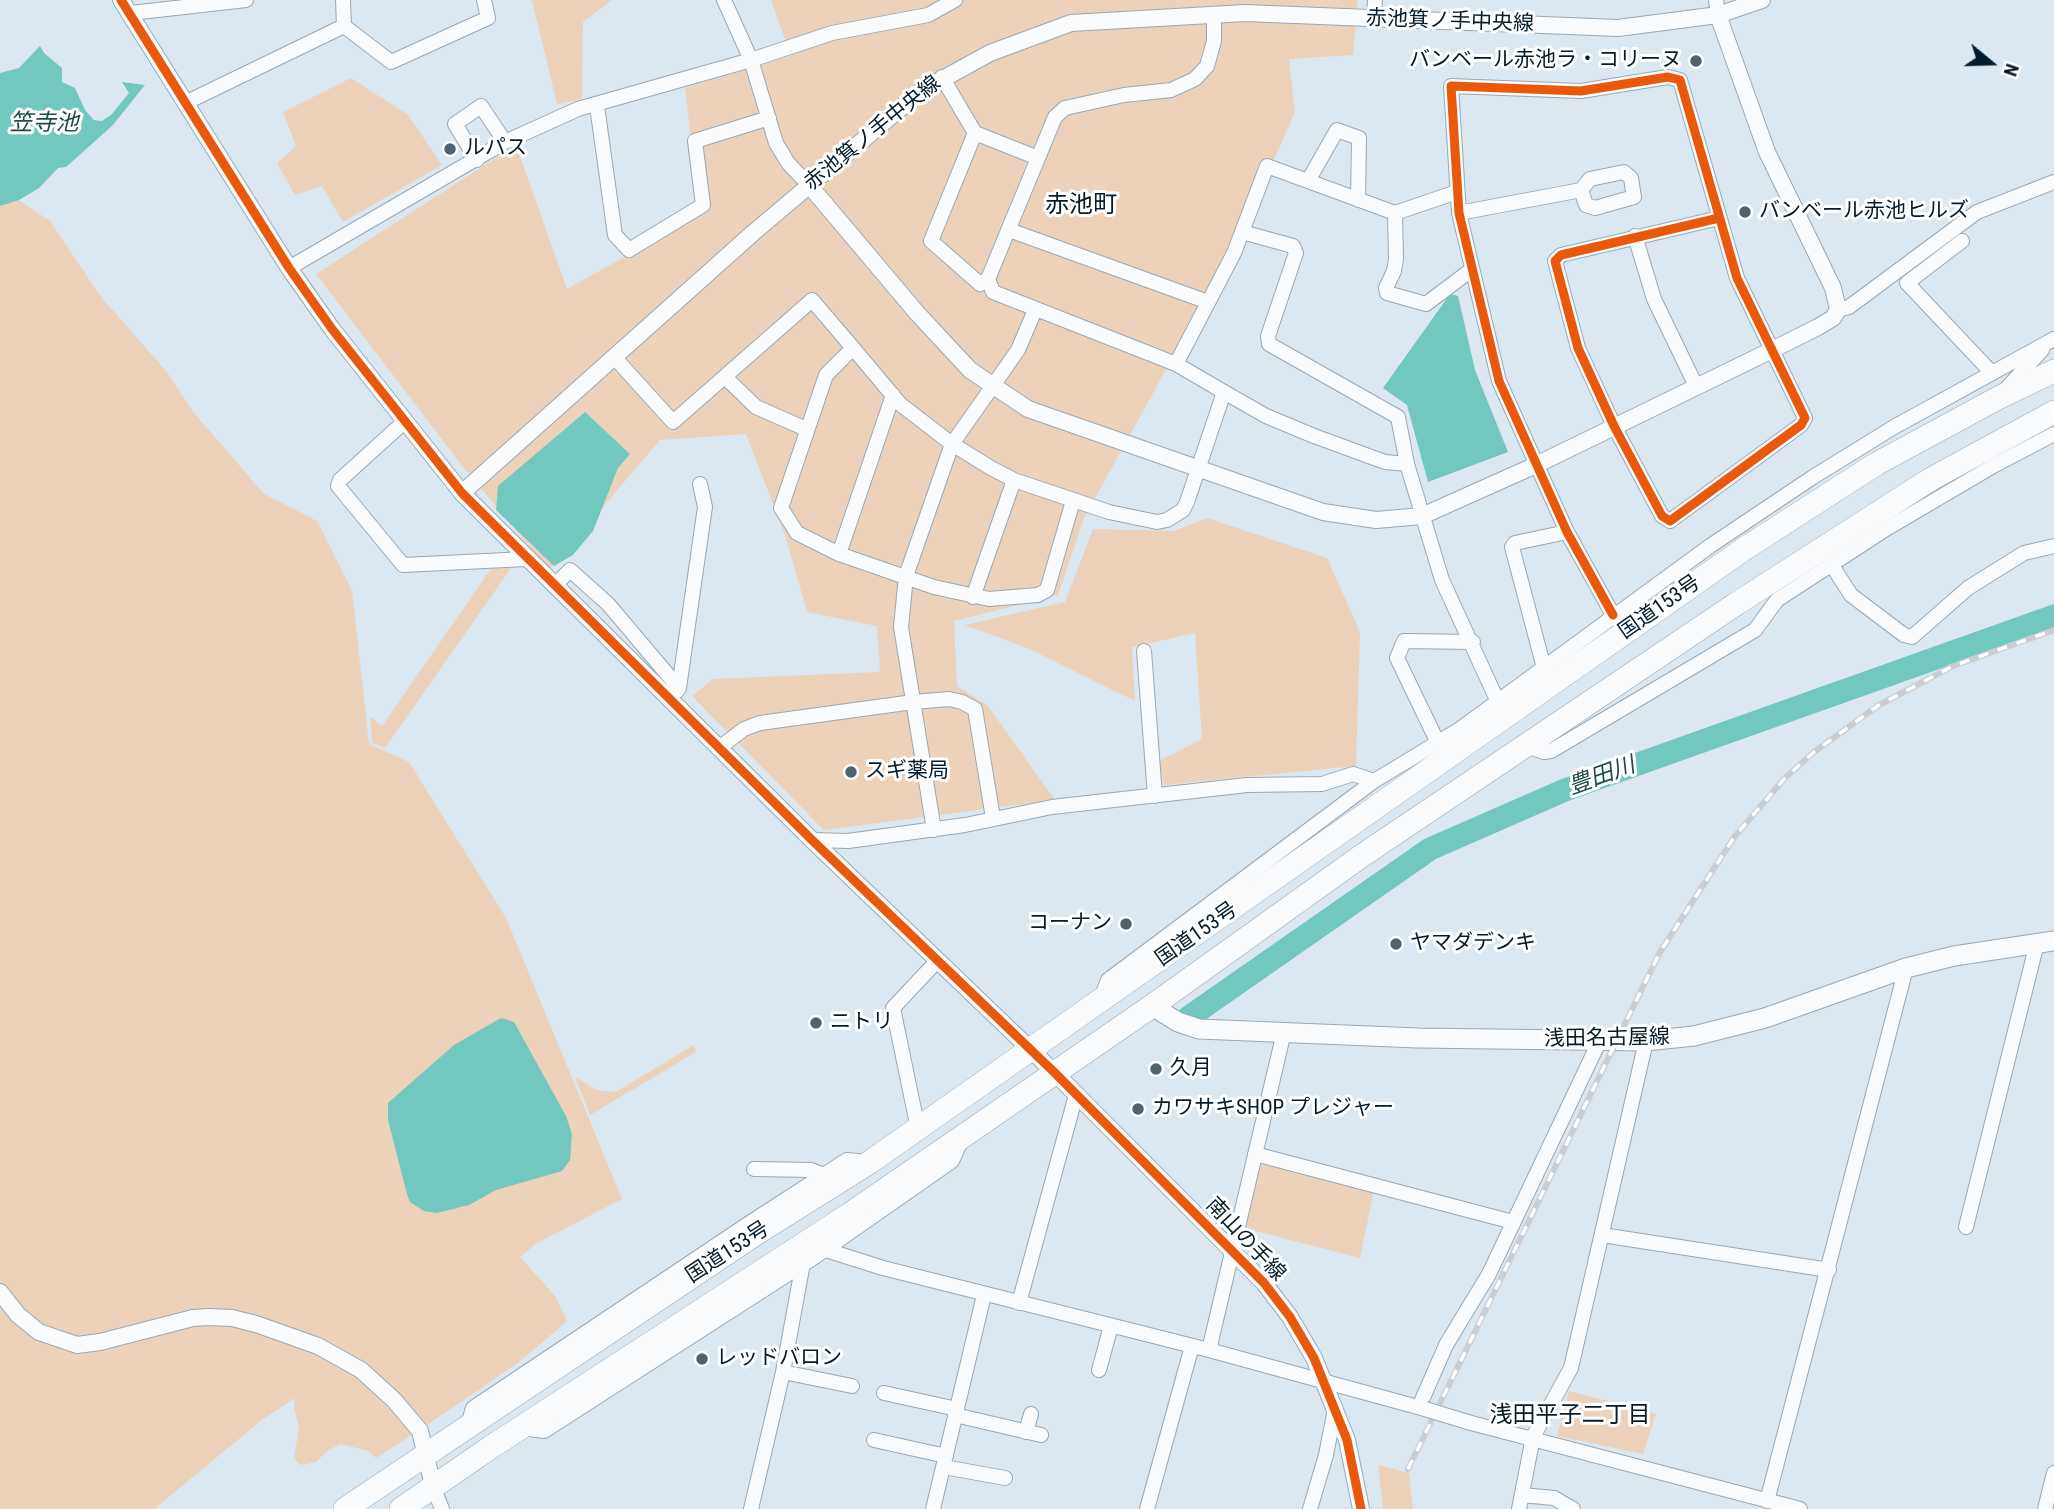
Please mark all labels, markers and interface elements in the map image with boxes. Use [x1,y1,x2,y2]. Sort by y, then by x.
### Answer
street label: 赤池箕ノ手中央線 [1366,6,1534,38]
north arrow [1956,28,2026,98]
place label: バンベール赤池ラ・コリーヌ [1409,48,1682,74]
marker: バンベール赤池ラ・コリーヌ [1688,53,1704,69]
text: N [1999,61,2024,79]
street label: 赤池箕ノ手中央線 [800,71,946,197]
water label: 笠寺池 [10,110,78,138]
place label: ルパス [464,136,527,162]
marker: ルパス [442,141,458,157]
district label: 赤池町 [1045,192,1117,220]
place label: バンベール赤池ヒルズ [1759,199,1969,225]
marker: バンベール赤池ヒルズ [1737,204,1753,220]
street label: 国道153号 [1614,571,1706,645]
water label: 豊田川 [1565,752,1639,802]
place label: スギ薬局 [865,759,949,785]
marker: スギ薬局 [843,764,859,780]
street label: 国道153号 [1151,898,1243,972]
place label: コーナン [1028,911,1112,937]
marker: コーナン [1118,916,1134,932]
place label: ヤマダデンキ [1410,931,1536,957]
marker: ヤマダデンキ [1388,936,1404,952]
place label: ニトリ [830,1010,893,1036]
marker: ニトリ [808,1015,824,1031]
street label: 浅田名古屋線 [1544,1025,1670,1053]
place label: 久月 [1170,1056,1212,1082]
marker: 久月 [1148,1061,1164,1077]
place label: カワサキSHOP プレジャー [1152,1096,1394,1122]
marker: カワサキSHOP プレジャー [1130,1101,1146,1117]
street label: 南山の手線 [1200,1193,1290,1287]
street label: 国道153号 [682,1217,774,1289]
place label: レッドバロン [716,1346,842,1372]
marker: レッドバロン [694,1351,710,1367]
district label: 浅田平子二丁目 [1490,1402,1650,1430]

